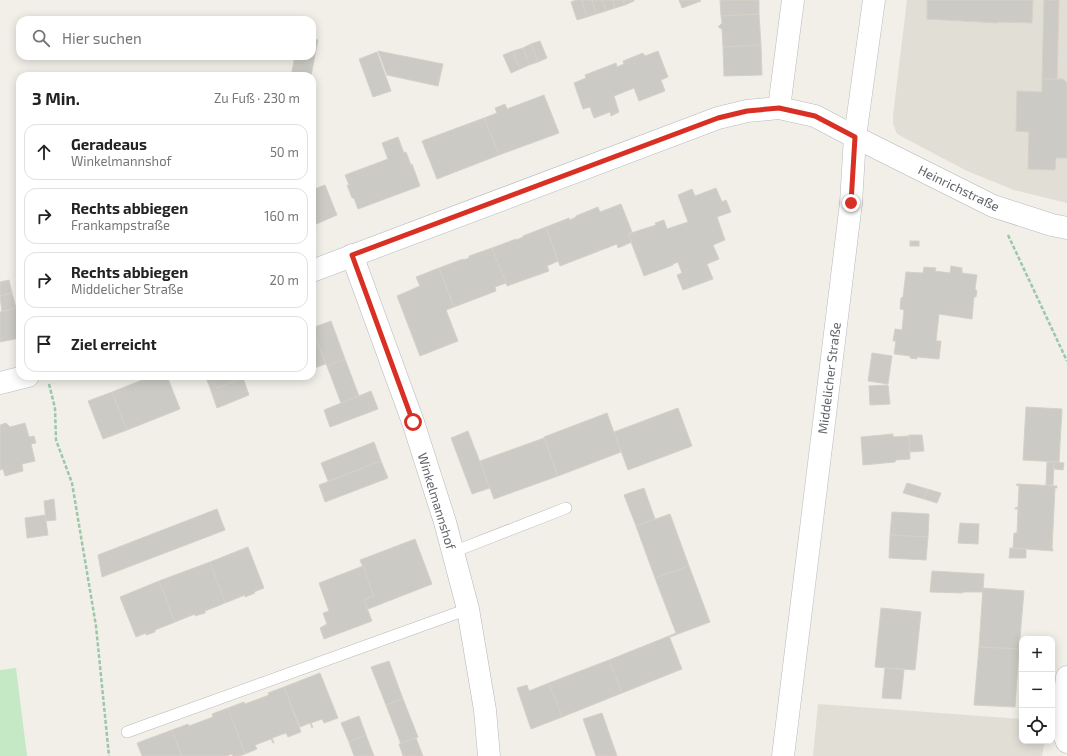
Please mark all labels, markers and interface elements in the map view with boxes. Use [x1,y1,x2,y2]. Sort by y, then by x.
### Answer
search box [16,16,316,60]
icon: search [30,27,52,49]
text: Hier suchen [62,29,142,47]
text: 3 Min. [32,88,80,108]
text: Zu Fuß · 230 m [214,90,300,106]
text: Geradeaus [71,135,147,153]
icon: ahead [33,141,55,163]
text: 50 m [270,144,299,160]
text: Winkelmannshof [71,153,171,169]
street label: Heinrichstraße [916,161,1002,215]
route end [842,194,860,212]
text: Rechts abbiegen [71,199,188,217]
icon: right [33,205,55,227]
text: 160 m [264,208,299,224]
text: Frankampstraße [71,217,170,233]
text: Rechts abbiegen [71,263,188,281]
icon: right [33,269,55,291]
text: 20 m [270,272,299,288]
text: Middelicher Straße [71,281,184,297]
street label: Middelicher Straße [814,321,844,435]
icon: arrive [33,333,55,355]
text: Ziel erreicht [71,335,157,353]
route start [404,413,422,431]
street label: Winkelmannshof [415,451,460,552]
map controls [1019,636,1055,744]
button: + [1019,636,1055,672]
button: − [1019,672,1055,708]
button: locate [1019,708,1055,744]

